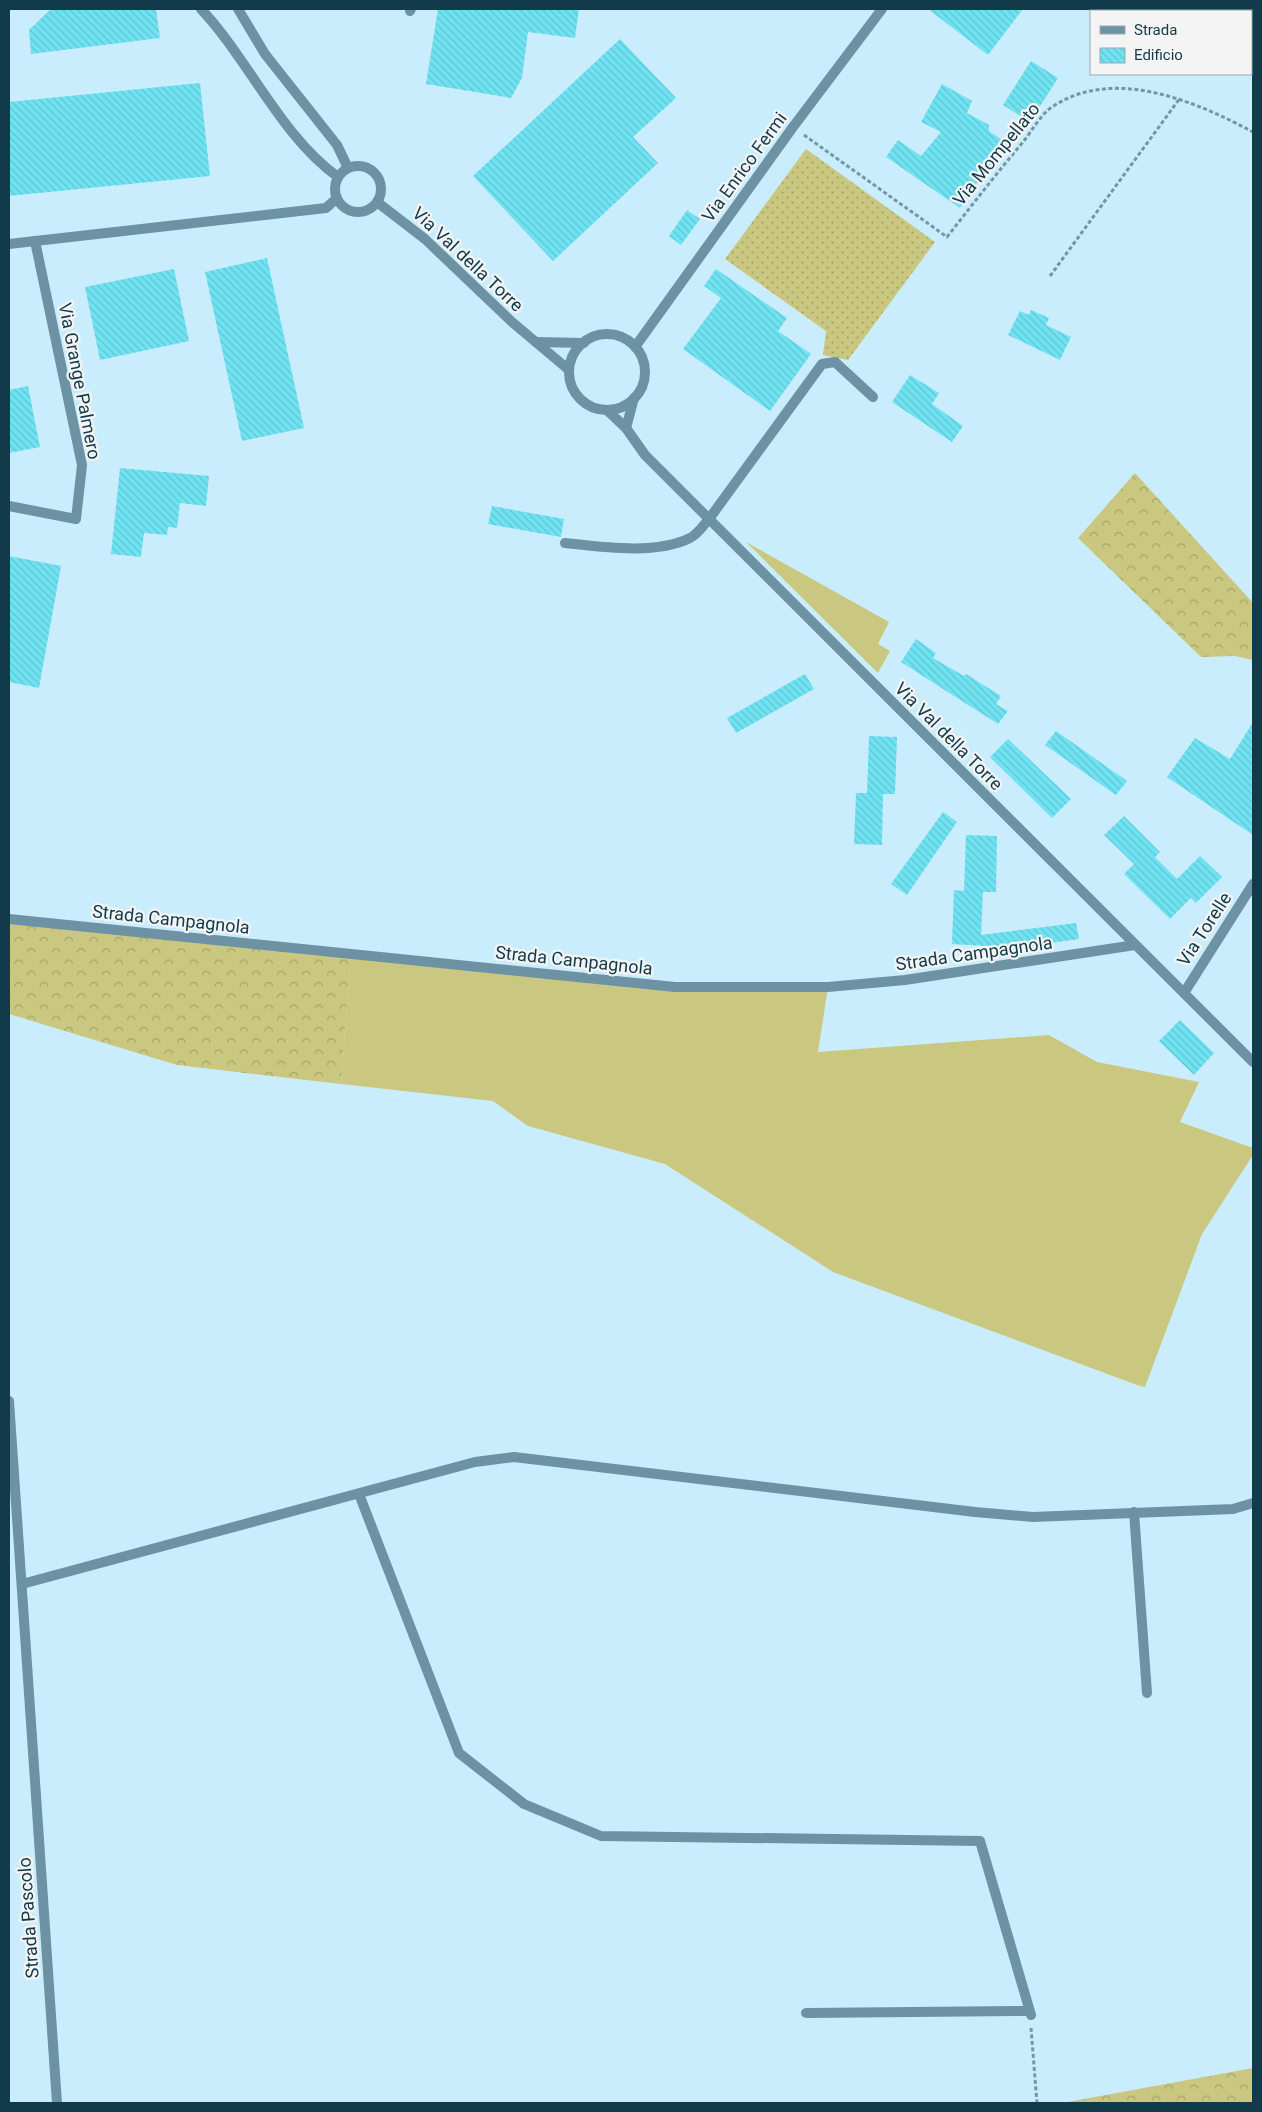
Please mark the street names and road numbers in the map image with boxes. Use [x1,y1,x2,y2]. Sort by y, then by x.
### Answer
street label: Via Mompellato [948,98,1044,210]
street label: Via Enrico Fermi [697,108,791,226]
street label: Via Val della Torre [408,202,528,316]
street label: Via Grange Palmero [55,301,105,461]
street label: Via Val della Torre [891,678,1007,794]
street label: Via Torelle [1172,888,1236,970]
street label: Strada Campagnola [91,900,251,938]
street label: Strada Campagnola [894,932,1054,974]
street label: Strada Campagnola [494,941,654,979]
street label: Strada Pascolo [13,1857,43,1979]

